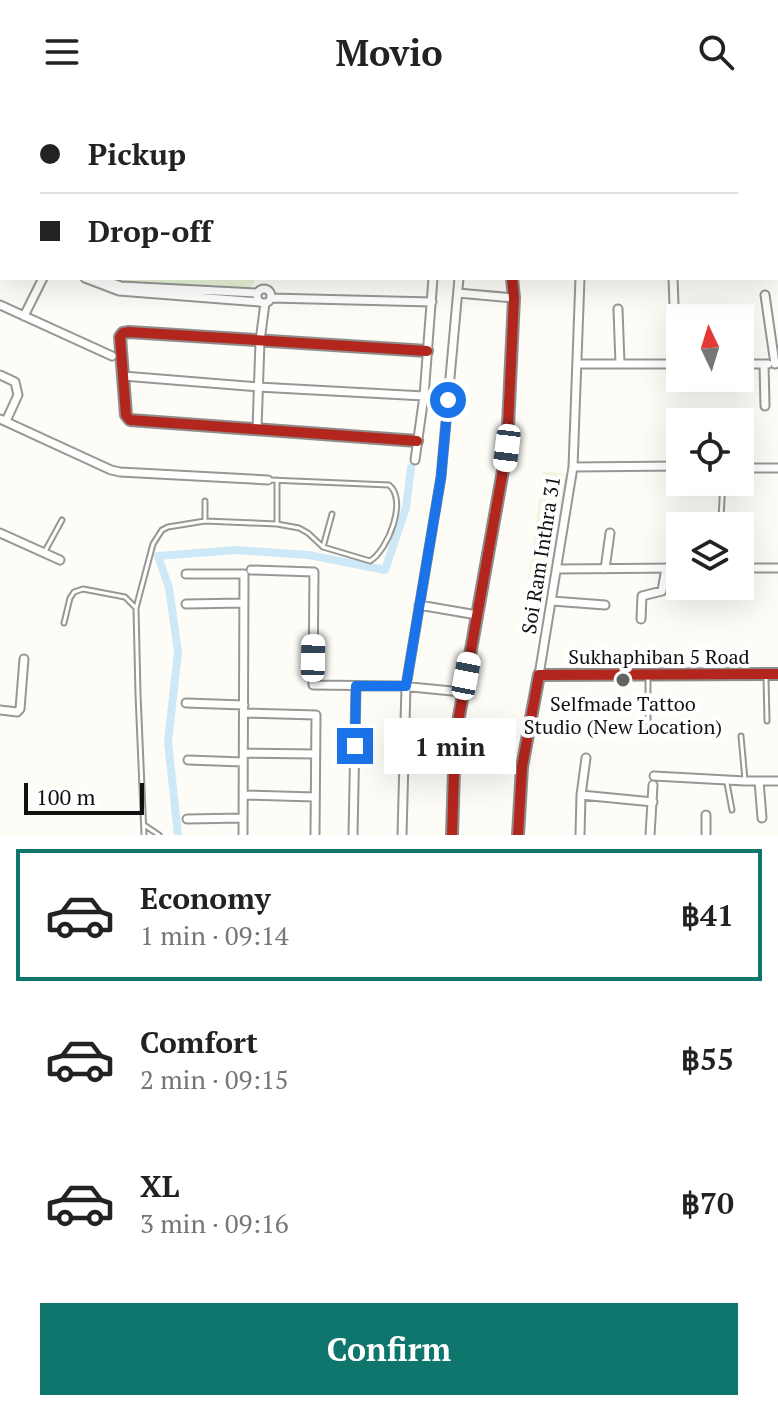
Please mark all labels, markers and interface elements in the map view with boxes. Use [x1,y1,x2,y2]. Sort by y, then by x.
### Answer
text: Movio [335,29,443,76]
icon: menu [40,30,84,74]
icon: search [694,30,738,74]
text: Pickup [88,134,186,174]
text: Drop-off [88,211,212,251]
north arrow [666,304,754,392]
map controls [666,304,754,600]
route start [430,382,466,418]
button: locate [666,408,754,496]
car [492,423,522,473]
street label: Soi Ram Inthra 31 [515,474,566,636]
button: layers [666,512,754,600]
car [301,634,325,682]
street label: Sukhaphiban 5 Road [568,643,750,670]
car [450,650,482,702]
marker: Selfmade Tattoo Studio (New Location) [614,671,632,689]
place label: Selfmade Tattoo Studio (New Location) [524,690,722,740]
callout: 1 min [383,718,515,774]
route end [337,728,373,764]
text: 1 min [414,729,486,763]
scale bar [24,779,144,815]
text: 100 m [36,782,96,811]
text: Economy [140,878,271,918]
icon: car [44,879,116,951]
text: ฿41 [681,895,734,935]
text: 1 min · 09:14 [140,918,289,952]
text: Comfort [140,1022,258,1062]
icon: car [44,1023,116,1095]
text: ฿55 [681,1039,734,1079]
text: 2 min · 09:15 [140,1062,289,1096]
text: XL [140,1166,179,1206]
icon: car [44,1167,116,1239]
text: ฿70 [681,1183,734,1223]
text: 3 min · 09:16 [140,1206,289,1240]
button: Confirm [40,1303,738,1395]

